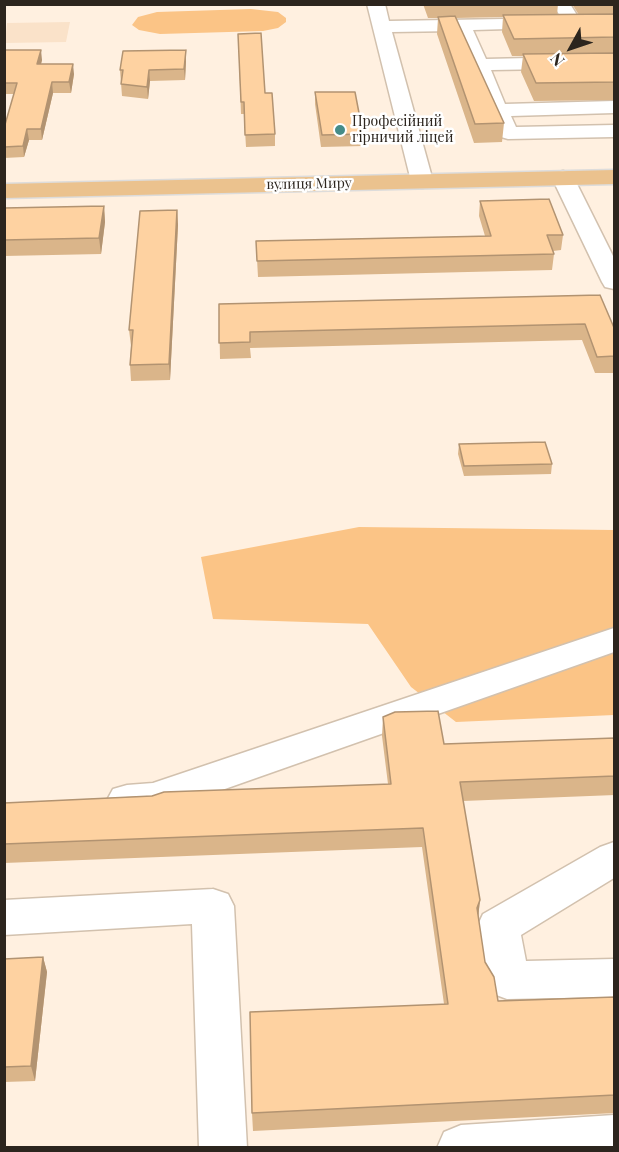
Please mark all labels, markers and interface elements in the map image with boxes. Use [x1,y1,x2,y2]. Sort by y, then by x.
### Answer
north arrow [541,18,601,78]
text: N [545,49,569,71]
place label: Професійний гірничий ліцей [352,114,453,146]
marker: Професійний гірничий ліцей [333,123,347,137]
street label: вулиця Миру [266,175,352,193]

